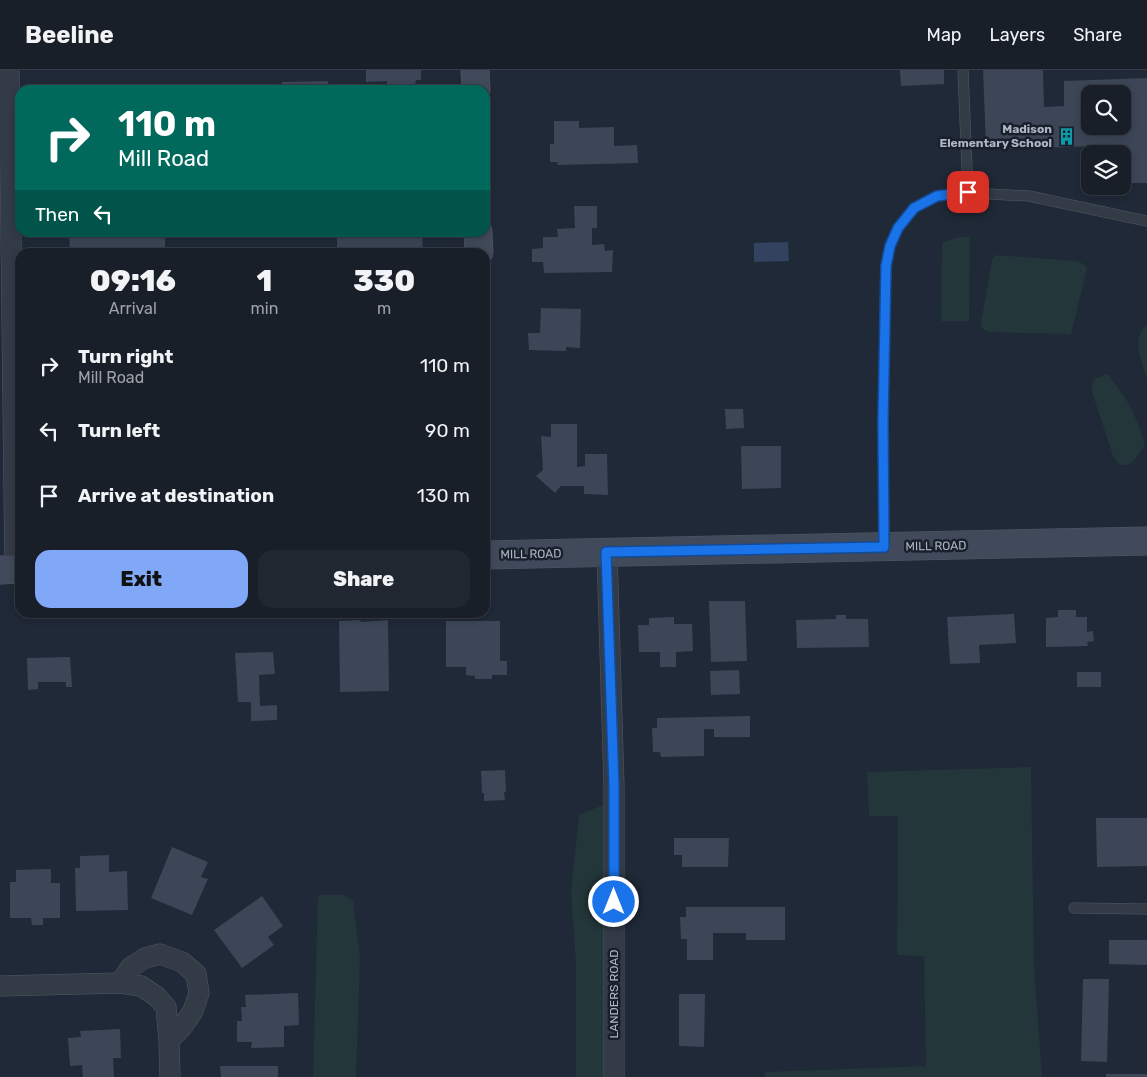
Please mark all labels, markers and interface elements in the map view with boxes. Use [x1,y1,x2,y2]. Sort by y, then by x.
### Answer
text: Beeline [25,21,114,49]
text: Map [927,24,962,46]
text: Layers [990,24,1045,46]
text: Share [1073,24,1122,46]
map controls [1081,85,1131,195]
button: search [1081,85,1131,135]
text: 110 m [118,103,216,145]
icon: right [35,105,100,170]
place label: Madison Elementary School [940,122,1052,150]
building icon: Madison Elementary School [1056,126,1076,146]
text: Mill Road [118,145,209,172]
button: layers [1081,145,1131,195]
pin [947,171,989,213]
icon: arrive [954,178,982,206]
icon: left [89,200,117,228]
text: Then [35,203,79,226]
text: 09:16 [90,263,176,299]
text: 1 [257,263,272,299]
text: 330 [353,263,415,299]
text: Arrival [109,299,157,318]
text: min [251,299,278,318]
text: m [377,299,391,318]
text: Turn right [78,345,173,368]
icon: right [35,352,63,380]
text: 110 m [420,354,470,377]
text: Mill Road [78,368,144,387]
icon: left [35,417,63,445]
text: Turn left [78,419,160,442]
text: 90 m [425,419,470,442]
icon: arrive [35,482,63,510]
text: Arrive at destination [78,484,274,507]
text: 130 m [417,484,470,507]
street label: MILL ROAD [905,538,967,554]
street label: MILL ROAD [500,546,562,562]
button: Exit [35,550,248,608]
button: Share [258,550,470,608]
position arrow [587,875,639,927]
street label: LANDERS ROAD [607,949,621,1039]

